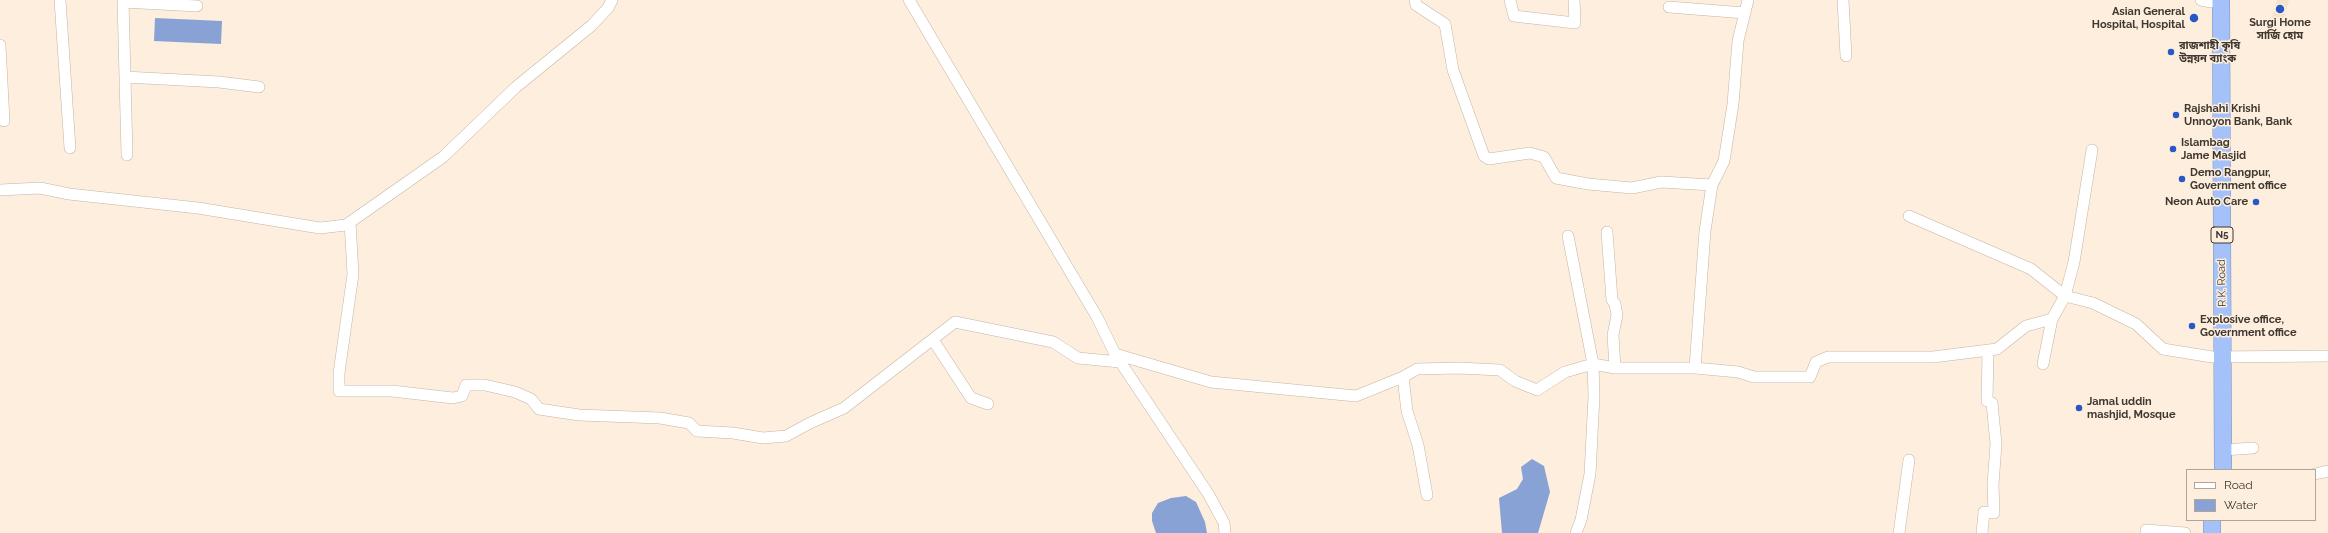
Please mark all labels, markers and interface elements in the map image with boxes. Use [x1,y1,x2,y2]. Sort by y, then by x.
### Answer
marker: Surgi Home সার্জি হোম [2274,3,2286,15]
place label: Asian General Hospital, Hospital [2092,5,2185,31]
marker: Asian General Hospital, Hospital [2188,12,2200,24]
place label: Surgi Home সার্জি হোম [2249,16,2311,42]
place label: রাজশাহী কৃষি উন্নয়ন ব্যাংক [2179,39,2240,65]
marker: রাজশাহী কৃষি উন্নয়ন ব্যাংক [2166,47,2176,57]
place label: Rajshahi Krishi Unnoyon Bank, Bank [2184,102,2292,128]
marker: Rajshahi Krishi Unnoyon Bank, Bank [2171,110,2181,120]
place label: Islambag Jame Masjid [2181,136,2246,162]
marker: Islambag Jame Masjid [2168,144,2178,154]
place label: Demo Rangpur, Government office [2190,166,2287,192]
marker: Demo Rangpur, Government office [2177,174,2187,184]
place label: Neon Auto Care [2165,195,2248,209]
marker: Neon Auto Care [2251,197,2261,207]
road number: N5 [2211,227,2233,243]
street label: R.K. Road [2215,259,2229,307]
place label: Explosive office, Government office [2200,313,2297,339]
marker: Explosive office, Government office [2187,321,2197,331]
place label: Jamal uddin mashjid, Mosque [2087,395,2175,421]
marker: Jamal uddin mashjid, Mosque [2074,403,2084,413]
legend [2186,469,2316,521]
text: Road [2224,478,2253,492]
text: Water [2224,498,2258,512]

